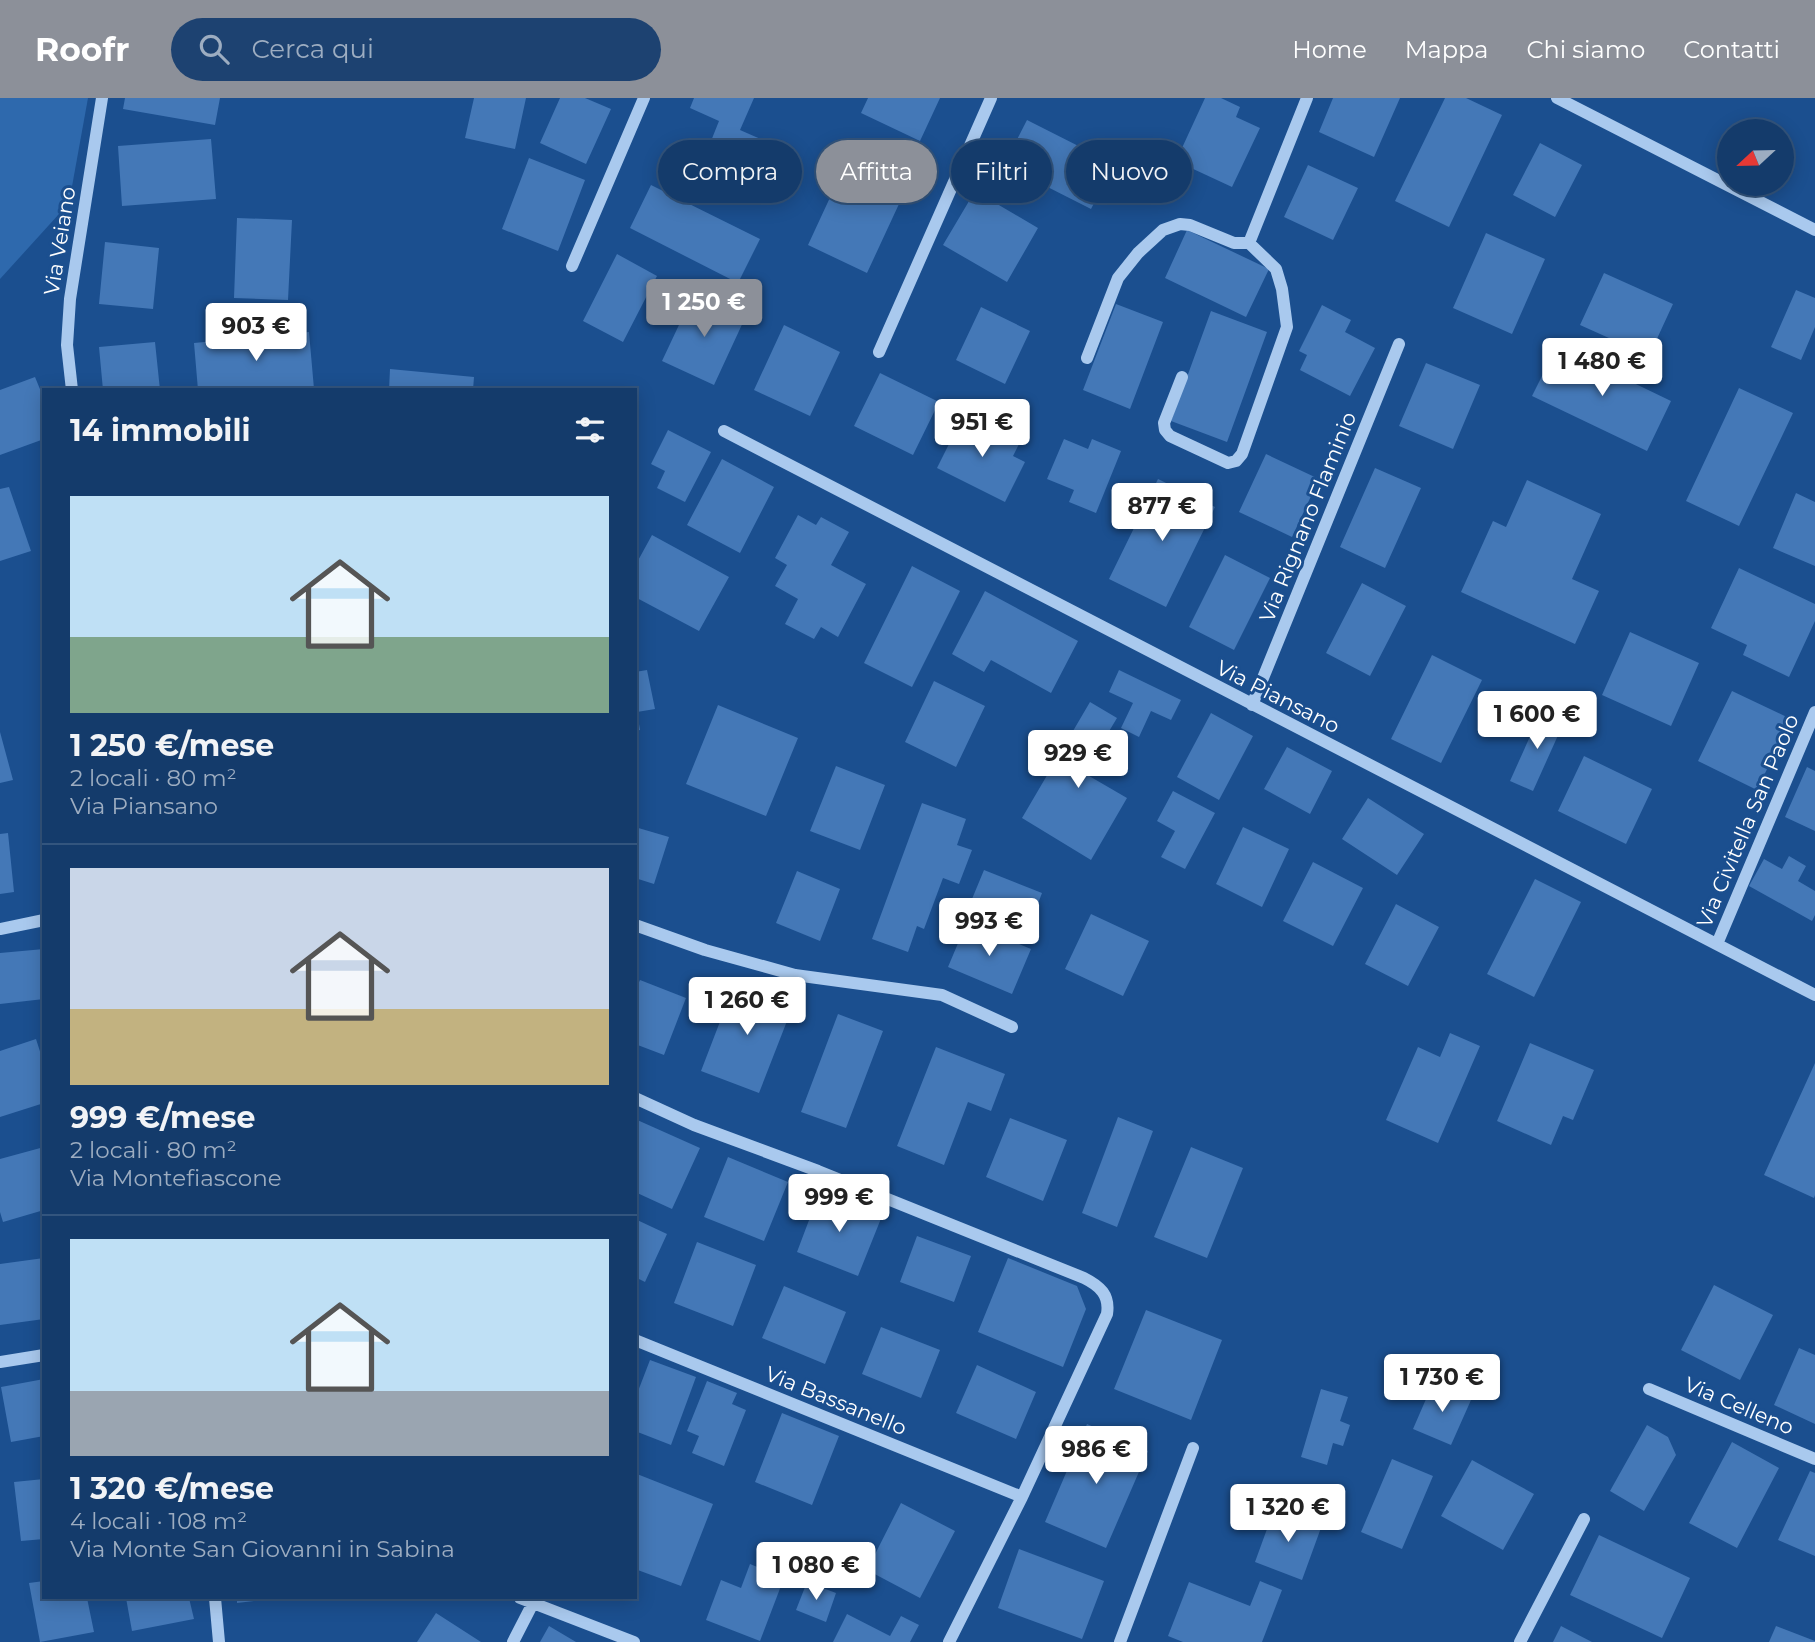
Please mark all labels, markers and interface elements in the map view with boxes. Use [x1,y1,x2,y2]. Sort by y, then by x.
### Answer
search box [171,18,661,81]
text: Roofr [35,29,129,69]
icon: search [195,30,233,68]
text: Cerca qui [251,33,374,65]
text: Home [1292,35,1367,64]
text: Mappa [1405,35,1488,64]
text: Chi siamo [1526,35,1645,64]
text: Contatti [1683,35,1780,64]
north arrow [1717,119,1794,196]
map controls [1717,119,1794,196]
chip: Compra [658,140,802,203]
chip: Affitta [816,140,937,203]
chip: Filtri [951,140,1052,203]
chip: Nuovo [1066,140,1192,203]
street label: Via Veiano [39,185,80,297]
pin: 1 250 € [639,280,769,339]
text: 1 250 € [662,288,746,316]
pin: 903 € [207,303,305,363]
text: 903 € [222,312,290,340]
pin: 1 480 € [1537,338,1667,398]
text: 1 480 € [1558,347,1646,375]
pin: 951 € [933,400,1031,459]
text: 951 € [951,408,1013,436]
street label: Via Rignano Flaminio [1254,408,1361,626]
icon: filters [571,411,609,449]
text: 14 immobili [70,412,250,449]
pin: 877 € [1113,484,1211,543]
text: 877 € [1128,492,1196,520]
icon: home [277,541,403,667]
street label: Via Piansano [1212,655,1344,738]
pin: 1 600 € [1472,692,1602,751]
text: 1 600 € [1494,700,1580,728]
street label: Via Civitella San Paolo [1691,710,1804,931]
text: 1 250 €/mese [70,727,274,764]
pin: 929 € [1029,730,1127,790]
text: 929 € [1044,739,1112,767]
text: 2 locali · 80 m² [70,764,237,792]
text: Via Piansano [70,792,218,820]
pin: 993 € [940,898,1038,958]
text: 993 € [955,907,1023,935]
icon: home [277,913,403,1039]
pin: 1 260 € [682,978,812,1037]
text: 1 260 € [705,986,789,1014]
text: 999 €/mese [70,1099,255,1136]
text: 2 locali · 80 m² [70,1136,237,1164]
text: Via Montefiascone [70,1164,282,1192]
pin: 999 € [790,1174,888,1234]
text: 999 € [804,1183,874,1211]
icon: home [277,1284,403,1410]
pin: 1 730 € [1377,1354,1507,1414]
street label: Via Bassanello [762,1361,911,1440]
text: 1 730 € [1400,1363,1484,1391]
street label: Via Celleno [1681,1371,1798,1440]
pin: 986 € [1047,1426,1145,1486]
text: 986 € [1061,1435,1131,1463]
text: 1 320 €/mese [70,1470,274,1507]
pin: 1 320 € [1223,1484,1353,1544]
text: 1 320 € [1246,1493,1330,1521]
text: 4 locali · 108 m² [70,1507,247,1535]
text: Via Monte San Giovanni in Sabina [70,1535,455,1563]
pin: 1 080 € [751,1542,881,1602]
text: 1 080 € [772,1551,860,1579]

